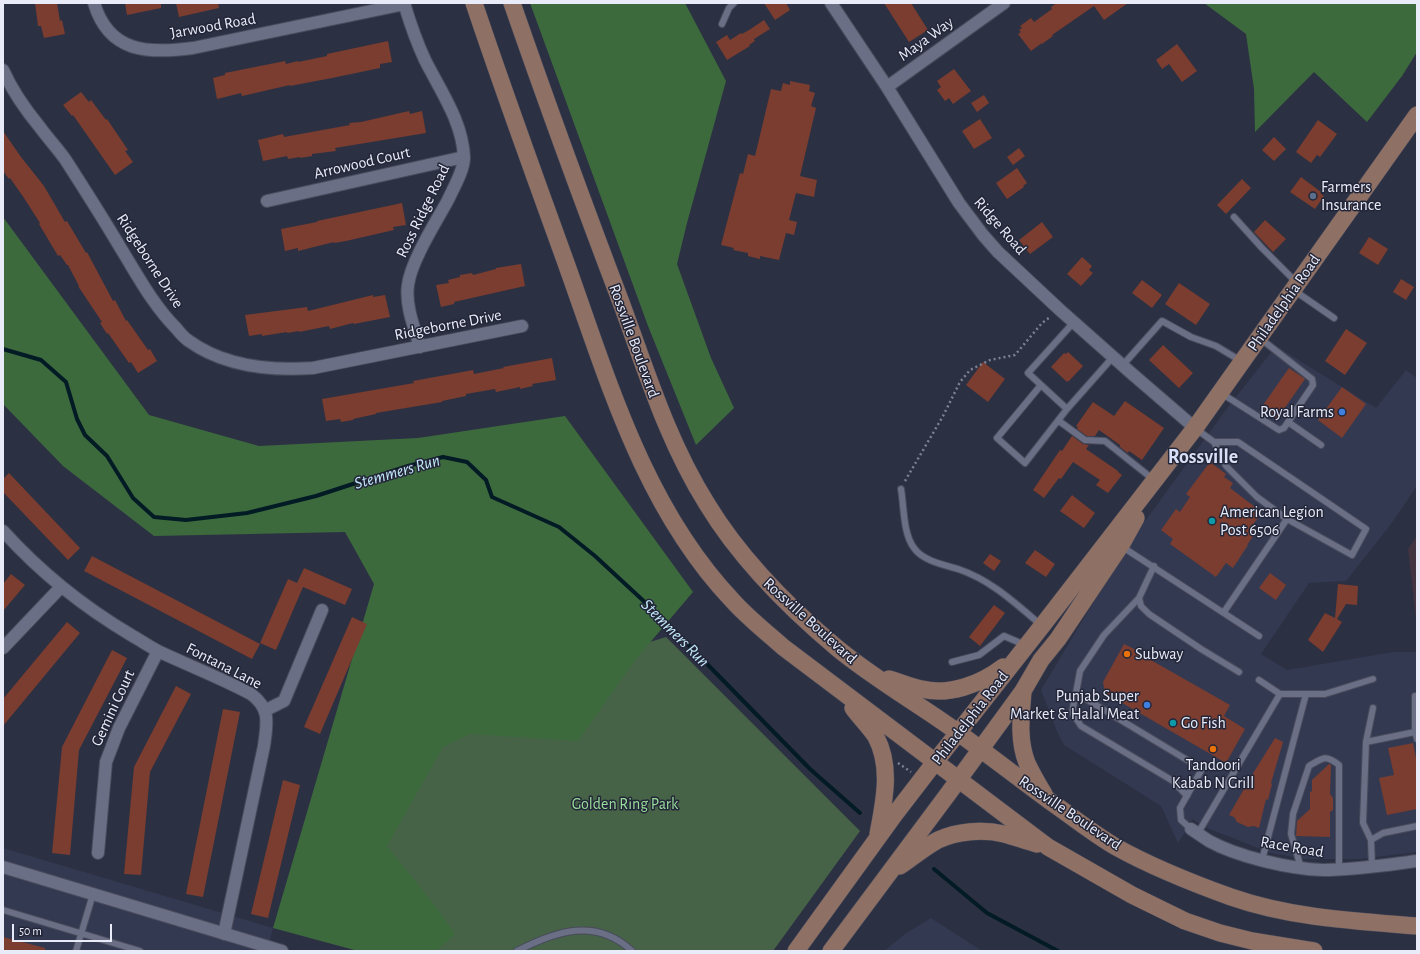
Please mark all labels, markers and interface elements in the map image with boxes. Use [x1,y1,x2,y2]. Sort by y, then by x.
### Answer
street label: Jarwood Road [169,9,257,43]
street label: Maya Way [895,13,957,65]
street label: Arrowood Court [312,143,412,183]
street label: Ross Ridge Road [392,161,454,261]
place label: Farmers Insurance [1321,177,1381,215]
marker: Farmers Insurance [1308,191,1318,201]
street label: Ridge Road [970,193,1030,259]
street label: Ridgeborne Drive [112,210,188,312]
street label: Philadelphia Road [1244,251,1324,355]
street label: Rossville Boulevard [605,282,663,400]
street label: Ridgeborne Drive [393,305,503,345]
place label: Royal Farms [1260,402,1334,422]
marker: Royal Farms [1337,407,1347,417]
district label: Rossville [1168,445,1238,469]
water label: Stemmers Run [352,450,442,494]
place label: American Legion Post 6506 [1220,502,1324,540]
marker: American Legion Post 6506 [1207,516,1217,526]
street label: Rossville Boulevard [759,574,861,668]
water label: Stemmers Run [637,595,713,671]
street label: Fontana Lane [183,639,265,693]
place label: Subway [1135,644,1183,664]
marker: Subway [1122,649,1132,659]
street label: Gemini Court [87,667,139,749]
street label: Philadelphia Road [927,667,1013,769]
place label: Punjab Super Market & Halal Meat [1010,686,1139,724]
marker: Punjab Super Market & Halal Meat [1142,700,1152,710]
place label: Go Fish [1181,713,1226,733]
marker: Go Fish [1168,718,1178,728]
marker: Tandoori Kabab N Grill [1208,744,1218,754]
place label: Tandoori Kabab N Grill [1172,755,1254,793]
street label: Rossville Boulevard [1015,772,1125,854]
park label: Golden Ring Park [572,794,678,814]
street label: Race Road [1259,832,1325,862]
scale bar [14,916,114,942]
text: 50 m [19,925,42,937]

